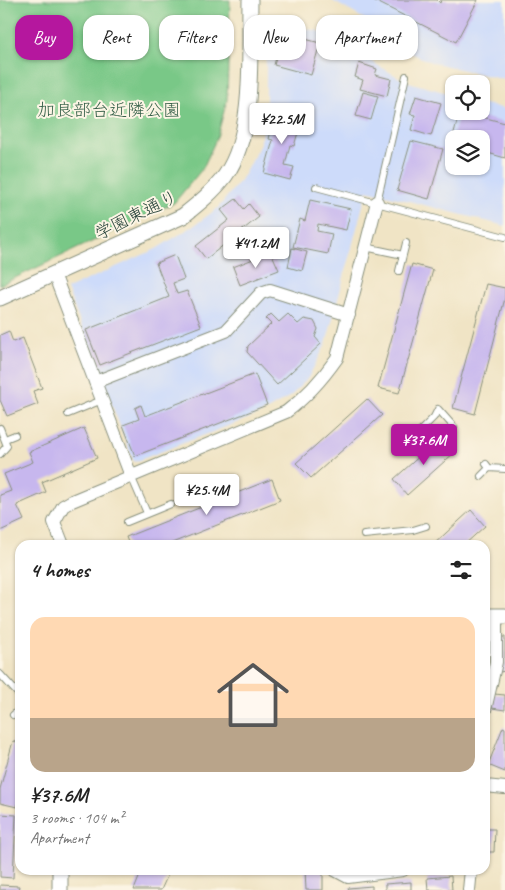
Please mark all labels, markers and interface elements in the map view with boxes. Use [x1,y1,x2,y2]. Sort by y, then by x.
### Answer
chip: Buy [15,15,73,60]
chip: Rent [83,15,149,60]
chip: Filters [159,15,234,60]
chip: New [244,15,306,60]
chip: Apartment [316,15,418,60]
map controls [445,75,490,175]
button: locate [445,75,490,120]
park label: 加良部台近隣公園 [37,99,181,121]
pin: ¥22.5M [241,102,323,145]
text: ¥22.5M [260,109,304,129]
button: layers [445,130,490,175]
street label: 学園東通り [91,185,181,245]
pin: ¥41.2M [215,226,297,269]
text: ¥41.2M [234,233,278,253]
pin: ¥37.6M [383,424,465,466]
text: ¥37.6M [402,430,446,450]
pin: ¥25.4M [166,474,248,516]
text: ¥25.4M [185,480,229,500]
icon: filters [447,556,475,584]
text: 4 homes [30,557,89,583]
icon: home [208,650,298,740]
text: ¥37.6M [30,782,88,808]
text: 3 rooms · 104 m² [30,808,124,828]
text: Apartment [30,828,89,848]

